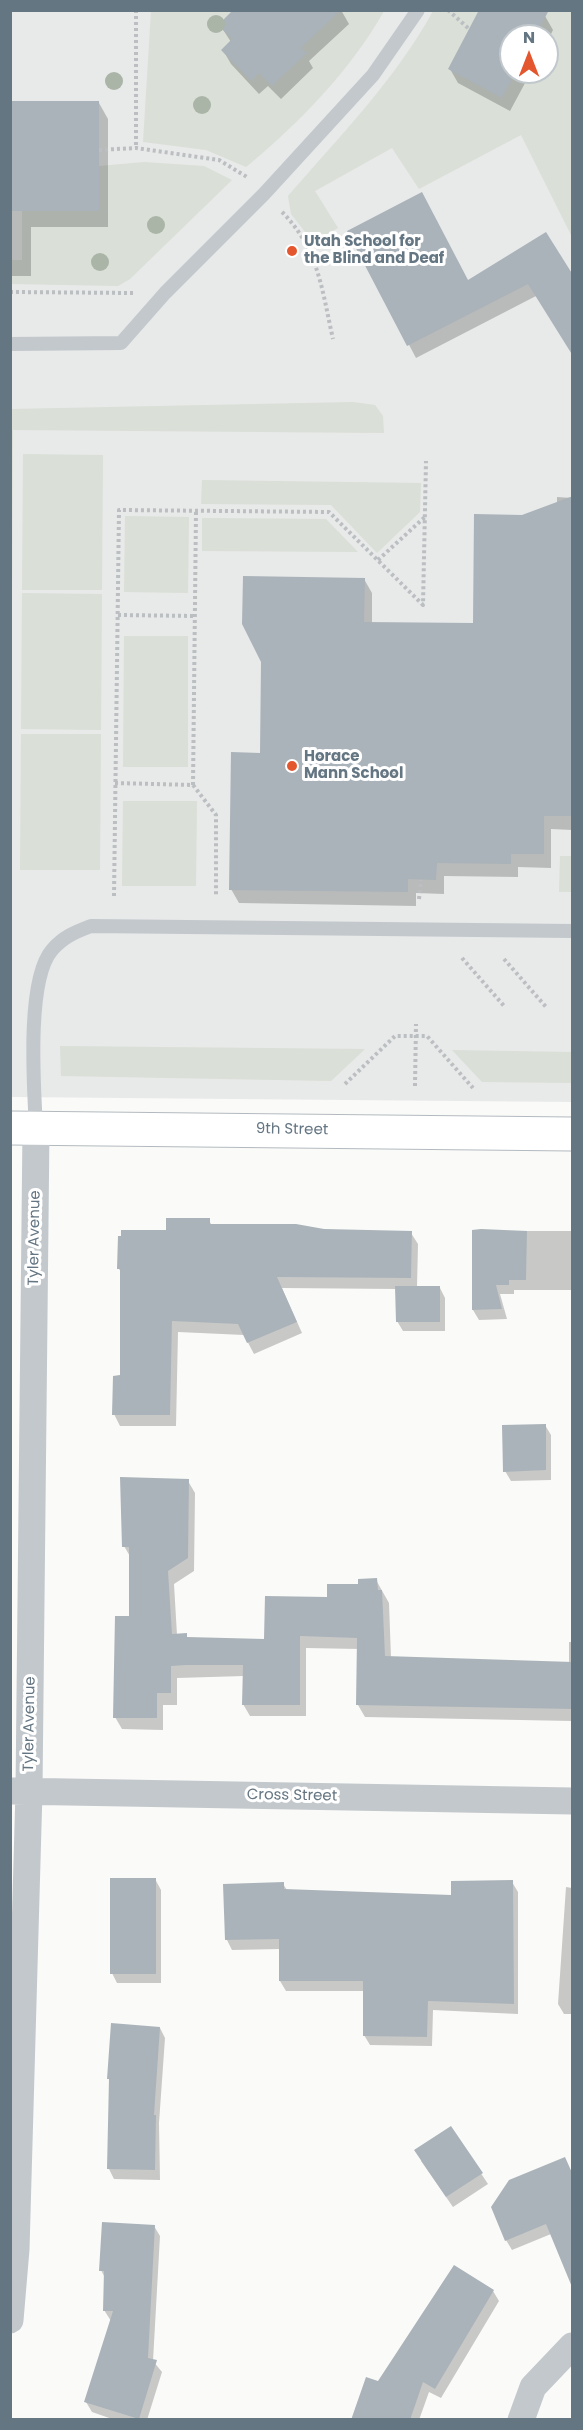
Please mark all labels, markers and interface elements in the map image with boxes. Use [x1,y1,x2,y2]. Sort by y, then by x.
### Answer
north arrow [499,24,559,84]
text: N [523,26,535,49]
place label: Utah School for the Blind and Deaf [304,233,444,268]
marker: Utah School for the Blind and Deaf [285,244,299,258]
place label: Horace Mann School [304,748,403,783]
marker: Horace Mann School [285,759,299,773]
street label: 9th Street [256,1120,328,1140]
street label: Tyler Avenue [25,1190,45,1286]
street label: Tyler Avenue [20,1676,40,1772]
street label: Cross Street [247,1786,337,1806]

